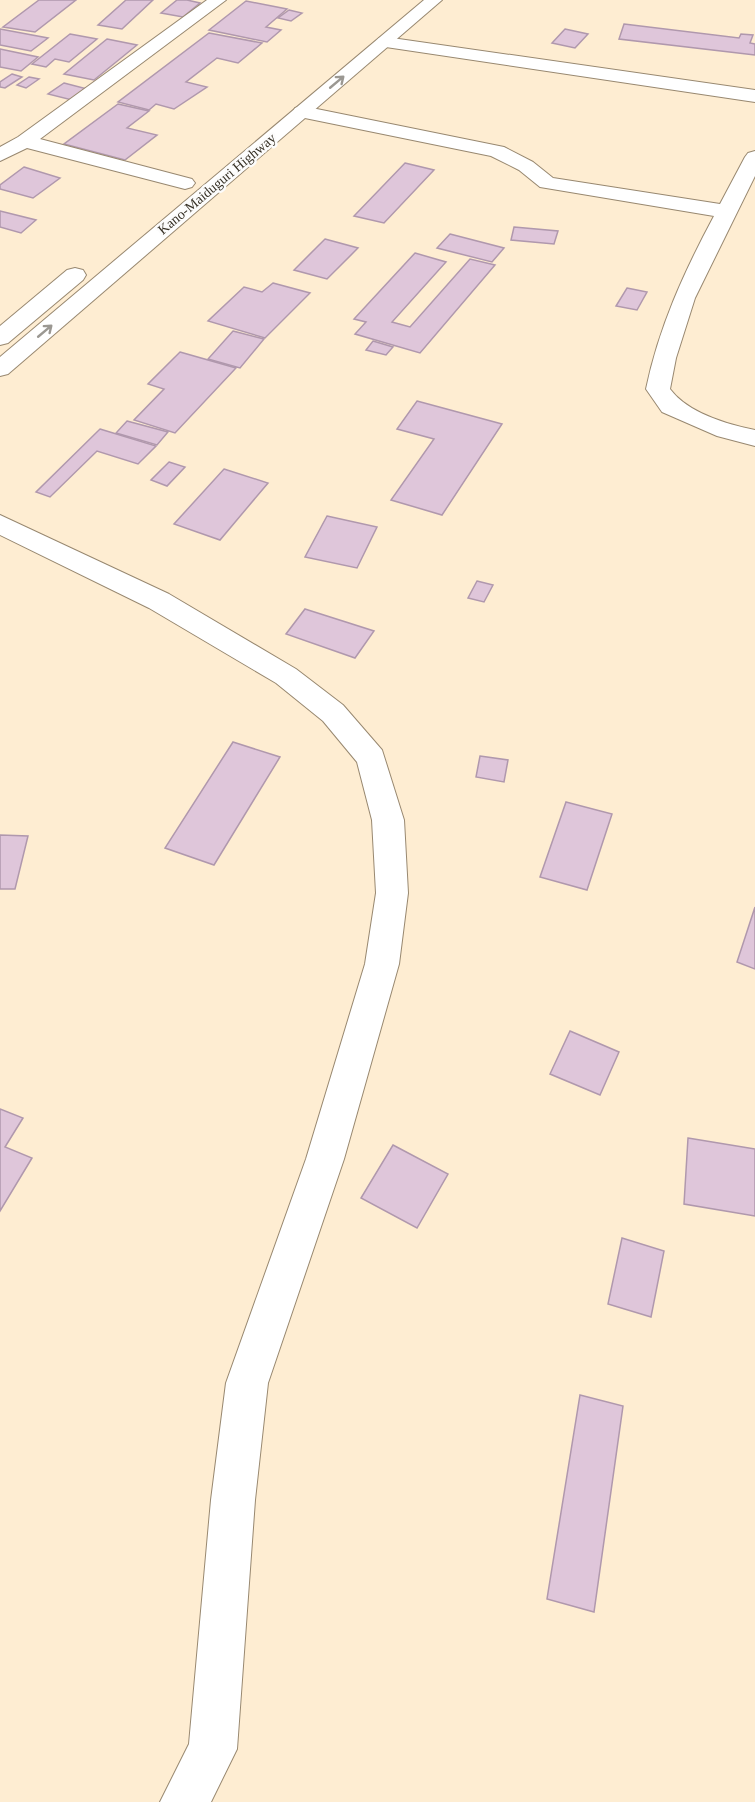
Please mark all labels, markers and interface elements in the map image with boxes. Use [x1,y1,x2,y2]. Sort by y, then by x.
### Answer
one-way arrow [329,75,344,89]
street label: Kano-Maiduguri Highway [155,130,279,238]
one-way arrow [37,324,53,337]

